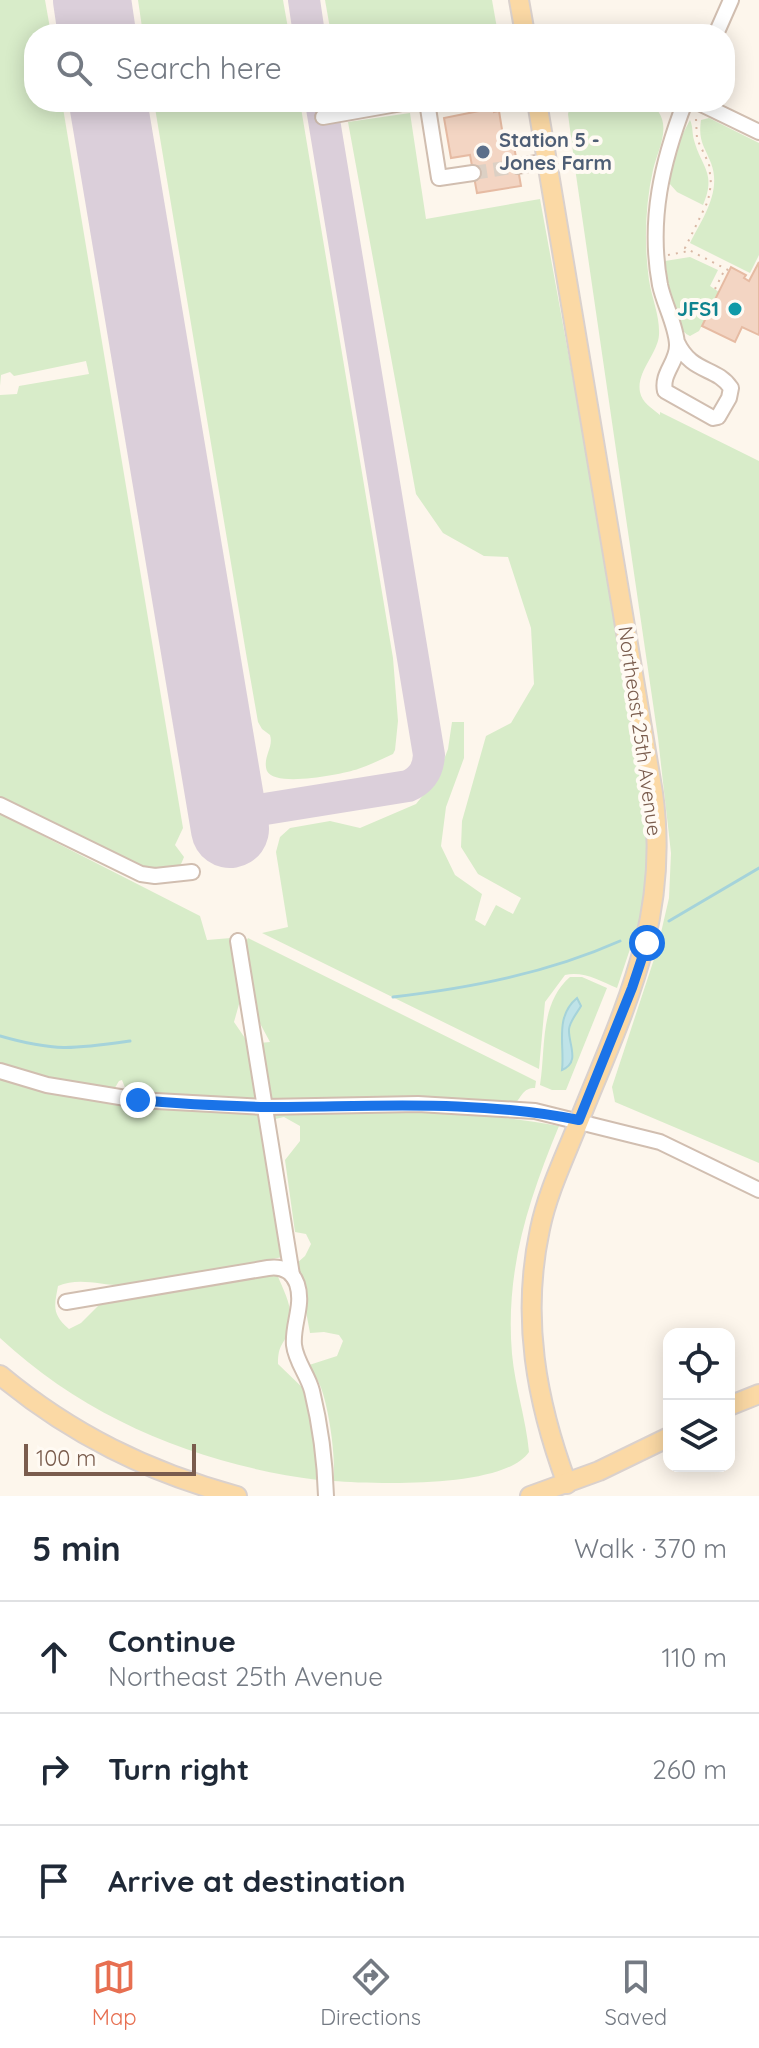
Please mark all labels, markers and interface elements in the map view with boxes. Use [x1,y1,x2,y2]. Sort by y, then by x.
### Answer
search box [24,24,735,112]
icon: search [52,46,96,90]
text: Search here [116,49,282,87]
place label: Station 5 - Jones Farm [499,127,612,175]
marker: Station 5 - Jones Farm [474,143,492,161]
place label: JFS1 [677,296,719,321]
marker: JFS1 [726,300,744,318]
street label: Northeast 25th Avenue [613,624,668,837]
route start [629,925,665,961]
route end [120,1082,156,1118]
map controls [663,1328,735,1472]
button: locate [663,1328,735,1400]
button: layers [663,1400,735,1472]
scale bar [24,1440,196,1476]
text: 100 m [36,1444,96,1472]
text: 5 min [32,1527,121,1570]
text: Walk · 370 m [574,1532,727,1565]
text: Continue [108,1622,236,1660]
icon: ahead [32,1635,76,1679]
text: 110 m [661,1641,727,1674]
text: Northeast 25th Avenue [108,1660,383,1693]
icon: right [32,1747,76,1791]
text: Turn right [108,1750,249,1788]
text: 260 m [652,1753,727,1786]
icon: arrive [32,1859,76,1903]
text: Arrive at destination [108,1862,406,1900]
tab: Map [92,1955,137,2031]
tab: Directions [320,1955,421,2031]
tab: Saved [604,1955,667,2031]

